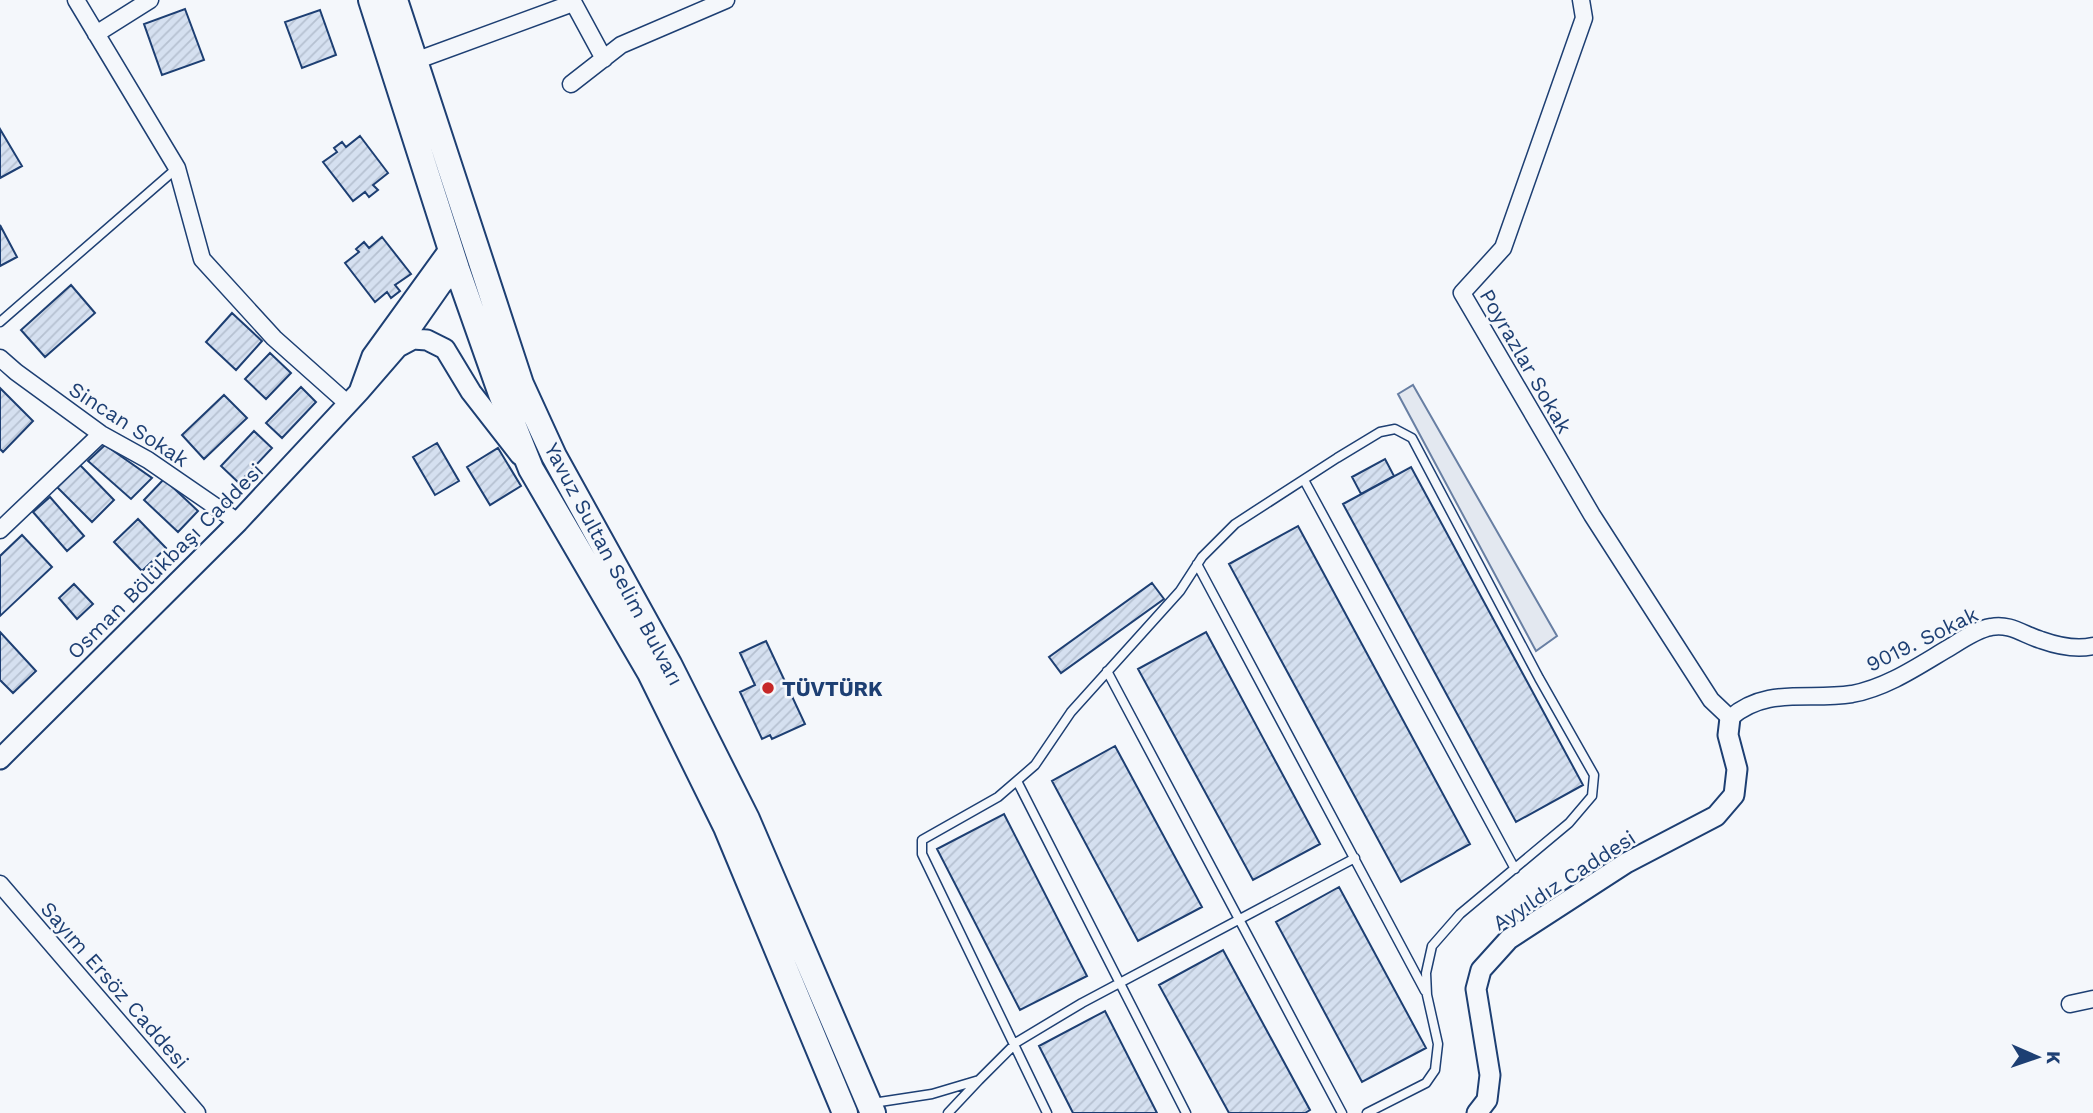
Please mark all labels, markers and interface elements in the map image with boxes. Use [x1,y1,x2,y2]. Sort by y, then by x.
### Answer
street label: Poyrazlar Sokak [1475,285,1577,438]
street label: Sincan Sokak [65,376,193,472]
street label: Yavuz Sultan Selim Bulvarı [539,438,689,690]
street label: Osman Bölükbaşı Caddesi [62,458,268,664]
street label: 9019. Sokak [1862,601,1982,677]
place label: TÜVTÜRK [782,676,883,701]
marker: TÜVTÜRK [760,680,776,696]
street label: Ayyıldız Caddesi [1488,825,1640,935]
street label: Sayım Ersöz Caddesi [36,896,194,1074]
north arrow [2002,1022,2072,1092]
text: K [2042,1051,2065,1065]

